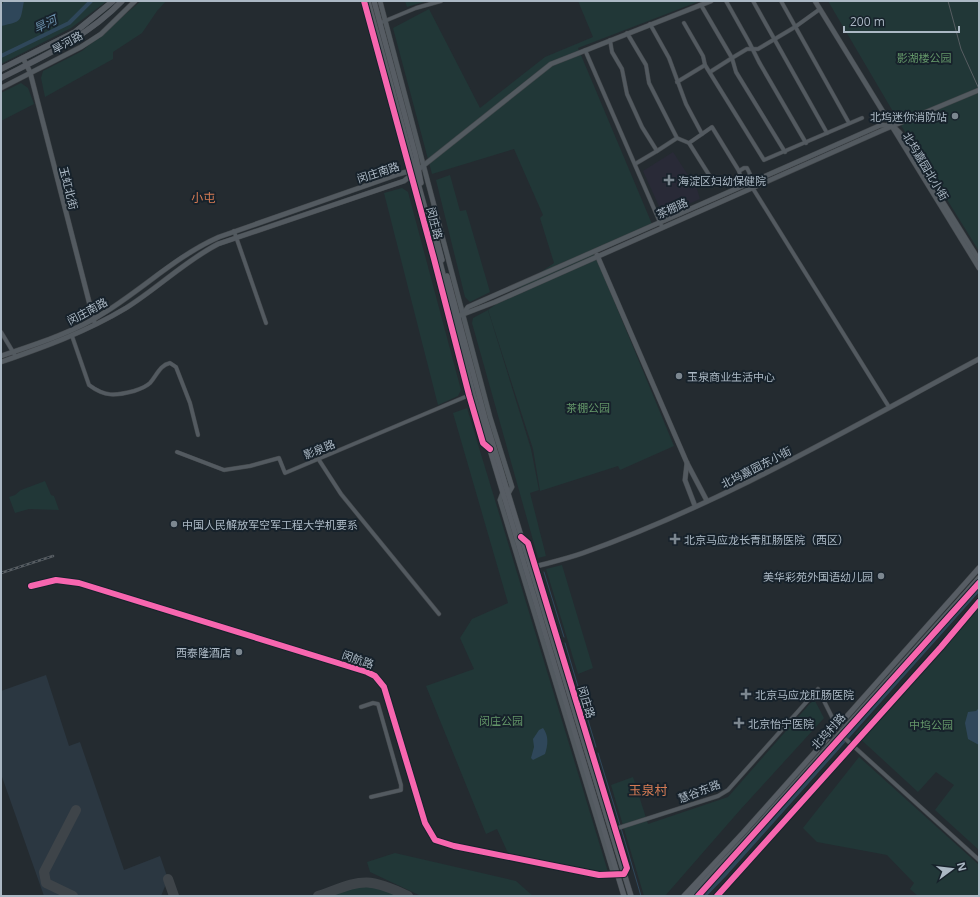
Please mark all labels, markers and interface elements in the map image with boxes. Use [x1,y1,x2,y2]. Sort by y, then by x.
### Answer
scale bar [844,8,959,34]
water label: 旱河 [30,10,61,37]
text: 200 m [850,13,885,30]
street label: 旱河路 [49,27,85,57]
park label: 影湖楼公园 [897,50,952,65]
place label: 北坞迷你消防站 [870,109,947,124]
marker: 北坞迷你消防站 [950,111,960,121]
street label: 北坞嘉园北小街 [900,129,952,203]
street label: 闵庄南路 [355,158,401,186]
street label: 玉虹北街 [56,165,82,211]
place label: 海淀区妇幼保健院 [678,173,766,188]
marker: 海淀区妇幼保健院 [663,174,675,186]
district label: 小屯 [191,189,215,206]
street label: 茶棚路 [654,194,690,222]
street label: 闵庄路 [423,205,447,241]
street label: 闵庄南路 [64,294,110,328]
place label: 玉泉商业生活中心 [687,369,775,384]
marker: 玉泉商业生活中心 [674,371,684,381]
park label: 茶棚公园 [566,400,610,415]
street label: 影泉路 [301,436,337,462]
street label: 北坞嘉园东小街 [718,443,794,491]
place label: 中国人民解放军空军工程大学机要系 [182,517,358,532]
marker: 中国人民解放军空军工程大学机要系 [169,519,179,529]
place label: 北京马应龙长青肛肠医院（西区） [684,532,849,547]
marker: 北京马应龙长青肛肠医院（西区） [669,533,681,545]
place label: 美华彩苑外国语幼儿园 [763,569,873,584]
marker: 美华彩苑外国语幼儿园 [876,571,886,581]
place label: 西泰隆酒店 [176,645,231,660]
marker: 西泰隆酒店 [234,647,244,657]
street label: 闵航路 [340,647,376,671]
street label: 闵庄路 [575,684,599,720]
place label: 北京马应龙肛肠医院 [755,687,854,702]
marker: 北京马应龙肛肠医院 [740,688,752,700]
street label: 北坞村路 [808,710,848,752]
park label: 闵庄公园 [479,713,523,728]
place label: 北京怡宁医院 [748,716,814,731]
marker: 北京怡宁医院 [733,717,745,729]
park label: 中坞公园 [909,717,953,732]
street label: 慧谷东路 [676,776,722,806]
district label: 玉泉村 [628,781,668,799]
north arrow [932,849,972,889]
text: N [954,860,971,873]

